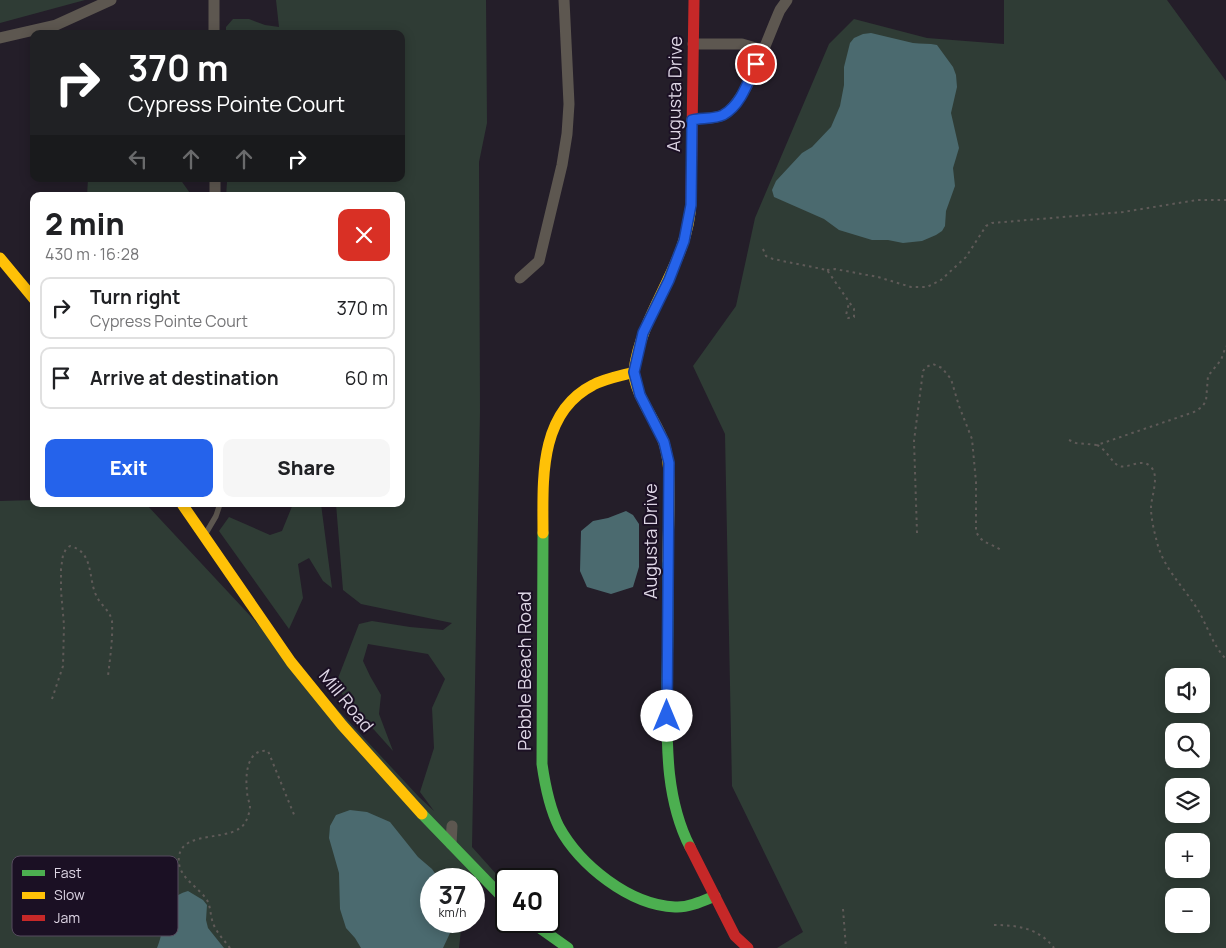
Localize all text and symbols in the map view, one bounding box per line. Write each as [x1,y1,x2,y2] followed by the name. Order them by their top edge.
[661,36,687,152] street label: Augusta Drive
[735,43,777,85] pin
[128,44,229,92] text: 370 m
[45,50,110,115] icon: right
[742,50,770,78] icon: arrive
[128,89,345,119] text: Cypress Pointe Court
[124,145,152,173] icon: left
[177,145,205,173] icon: ahead
[230,145,258,173] icon: ahead
[283,145,311,173] icon: right
[45,203,125,244] text: 2 min
[338,209,390,261] button: close
[45,243,139,265] text: 430 m · 16:28
[90,284,180,310] text: Turn right
[47,294,75,322] icon: right
[336,295,388,321] text: 370 m
[90,310,248,332] text: Cypress Pointe Court
[47,364,75,392] icon: arrive
[90,365,279,391] text: Arrive at destination
[345,365,388,391] text: 60 m
[45,439,213,497] button: Exit
[223,439,390,497] button: Share
[638,483,662,599] street label: Augusta Drive
[512,591,536,751] street label: Pebble Beach Road
[314,664,379,737] street label: Mill Road
[1165,668,1210,933] map controls
[1165,668,1210,713] button: sound
[640,689,692,741] position arrow
[1165,723,1210,768] button: search
[1165,778,1210,823] button: layers
[1165,833,1210,878] button: +
[12,856,178,936] legend
[54,863,82,882] text: Fast
[495,868,560,933] speed limit sign: 40
[439,877,466,912] text: 37
[54,885,85,904] text: Slow
[1165,888,1210,933] button: −
[439,904,466,921] text: km/h
[54,908,80,927] text: Jam

